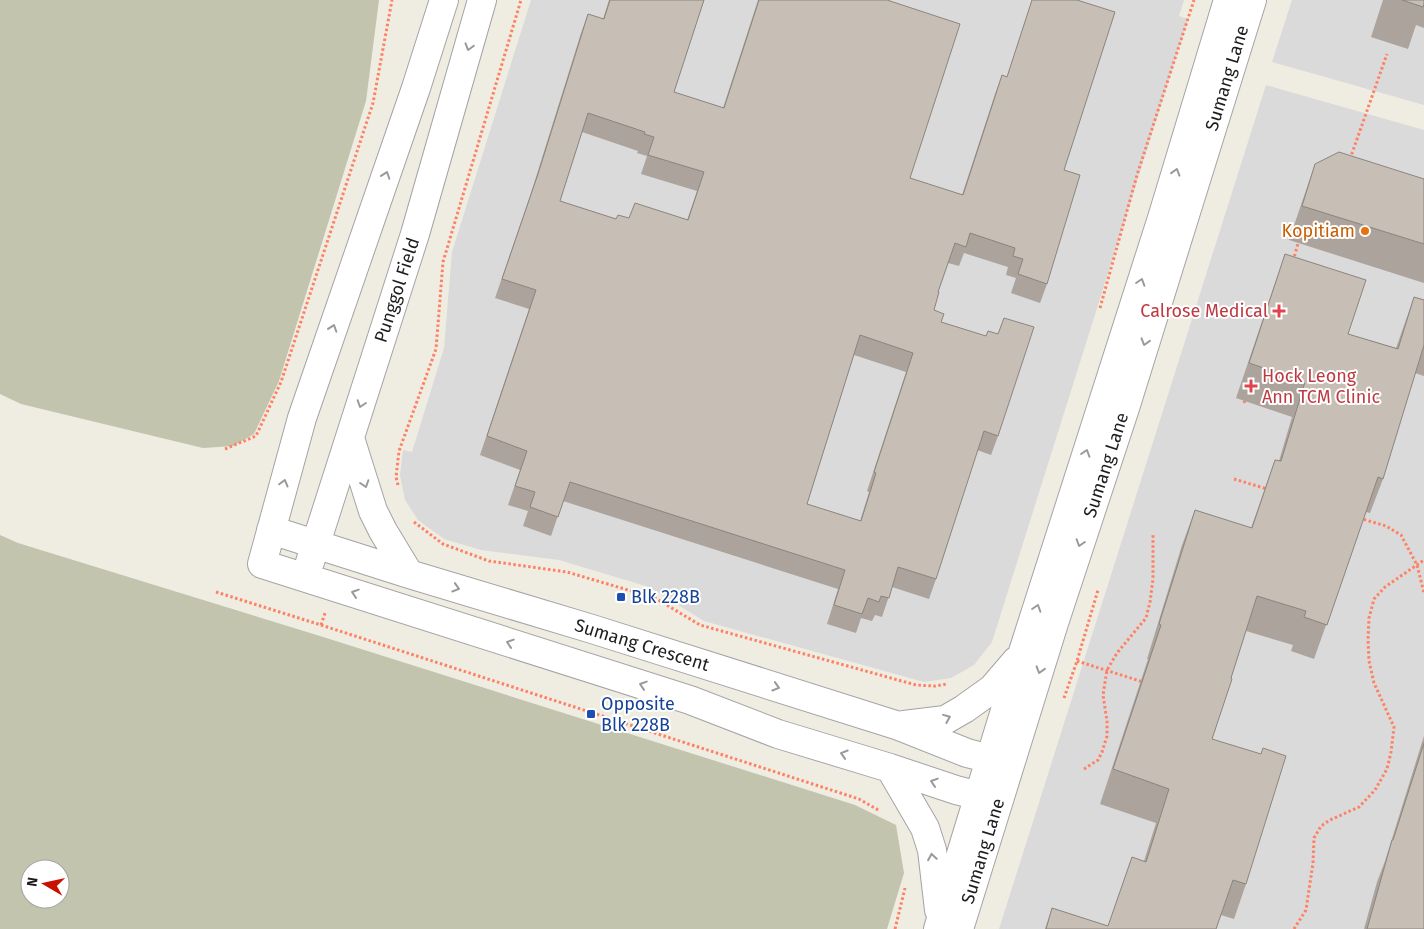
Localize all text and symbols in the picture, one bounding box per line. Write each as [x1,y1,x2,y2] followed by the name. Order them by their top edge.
[1201,23,1253,133] street label: Sumang Lane
[464,42,474,50] one-way arrow
[1170,168,1180,176] one-way arrow
[380,171,390,179] one-way arrow
[1282,220,1355,242] place label: Kopitiam
[1359,225,1371,237] marker: Kopitiam
[370,235,424,345] street label: Punggol Field
[1136,278,1146,287] one-way arrow
[1140,300,1268,322] place label: Calrose Medical
[1272,304,1286,318] marker: Calrose Medical
[327,324,337,333] one-way arrow
[1141,337,1151,345] one-way arrow
[1262,365,1380,408] place label: Hock Leong Ann TCM Clinic
[1244,379,1258,393] marker: Hock Leong Ann TCM Clinic
[357,399,367,407] one-way arrow
[1079,410,1133,520] street label: Sumang Lane
[1081,450,1091,458] one-way arrow
[278,479,289,488] one-way arrow
[359,480,369,488] one-way arrow
[1076,539,1086,547] one-way arrow
[451,583,459,593] one-way arrow
[631,586,700,608] place label: Blk 228B
[351,589,360,599] one-way arrow
[615,591,627,603] marker: Blk 228B
[1031,604,1041,613] one-way arrow
[572,614,712,676] street label: Sumang Crescent
[506,638,514,648] one-way arrow
[1035,665,1045,673] one-way arrow
[639,681,648,691] one-way arrow
[771,681,780,691] one-way arrow
[601,693,675,736] place label: Opposite Blk 228B
[585,708,597,720] marker: Opposite Blk 228B
[942,714,951,724] one-way arrow
[840,749,848,759] one-way arrow
[930,778,939,788] one-way arrow
[957,796,1009,906] street label: Sumang Lane
[928,852,938,861] one-way arrow
[20,859,70,909] north arrow
[24,876,42,888] text: N

